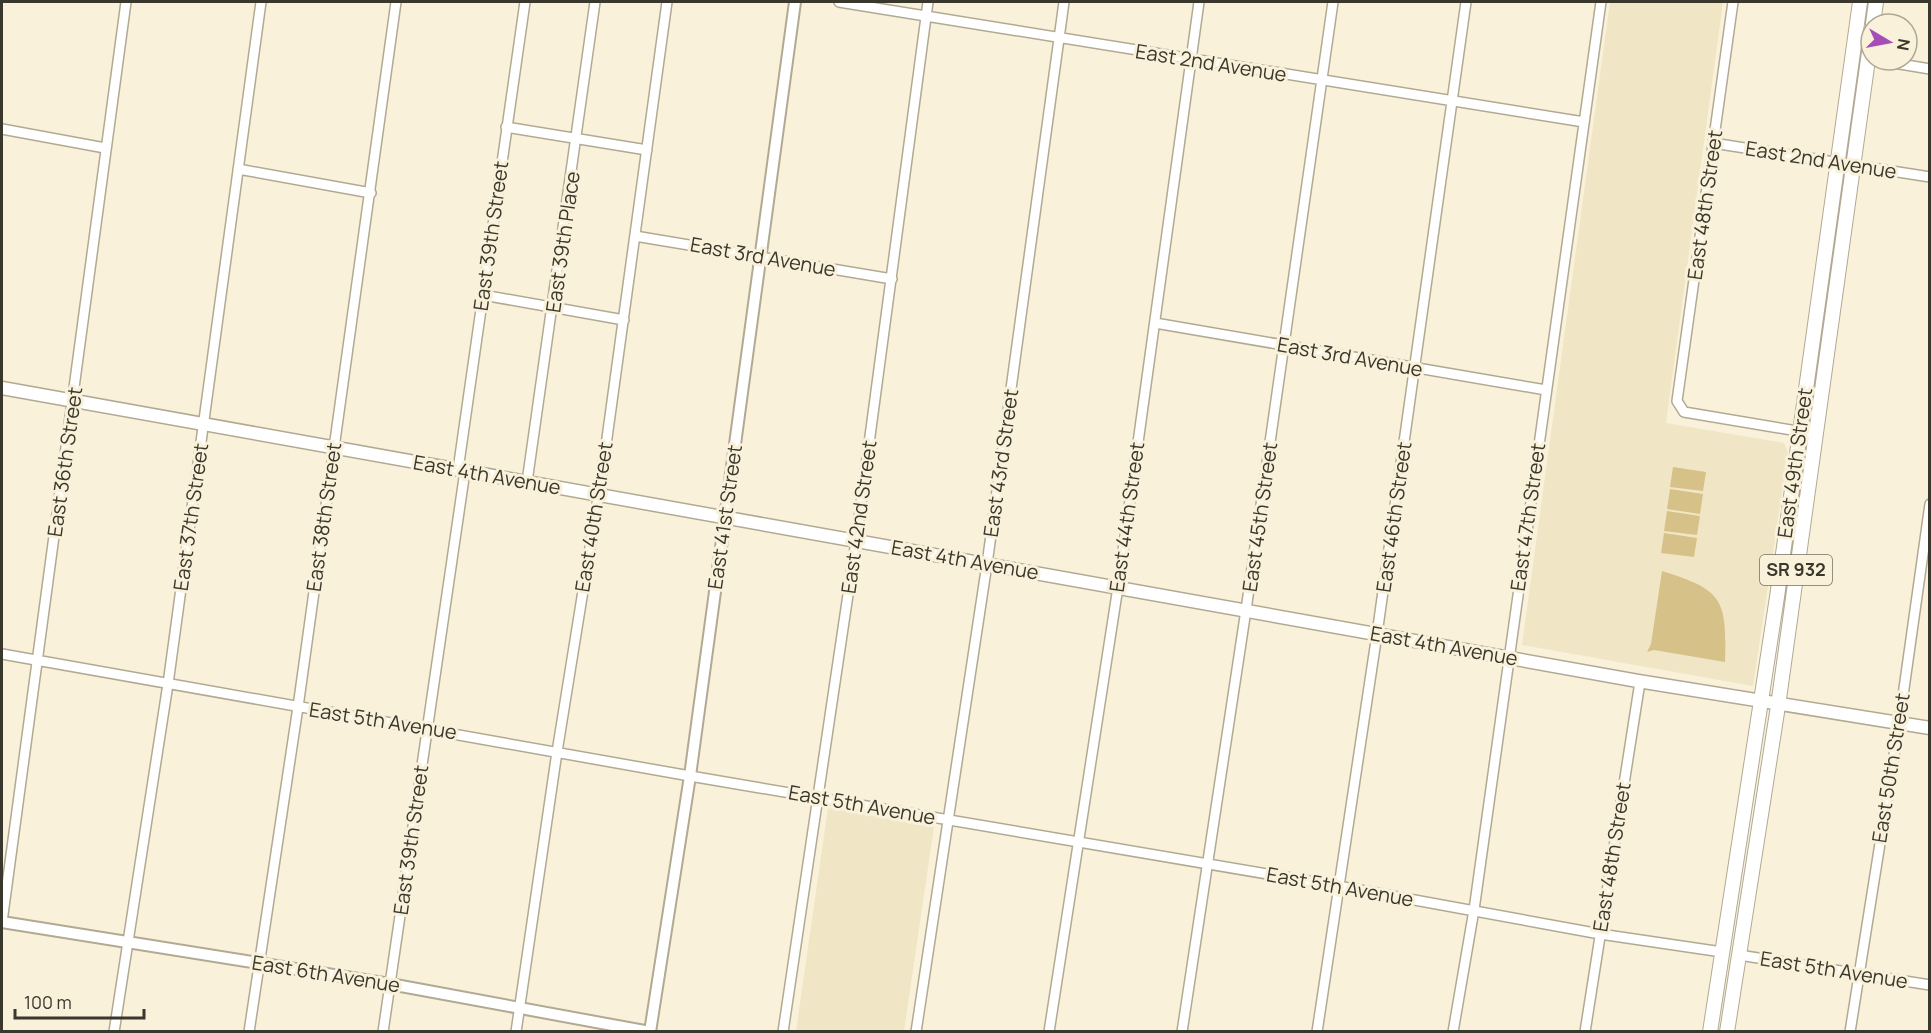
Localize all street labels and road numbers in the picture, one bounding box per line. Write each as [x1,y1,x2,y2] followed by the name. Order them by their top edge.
[1134,37,1289,88] street label: East 2nd Avenue
[1681,128,1728,282] street label: East 48th Street
[1744,134,1899,185] street label: East 2nd Avenue
[467,159,514,313] street label: East 39th Street
[539,169,586,314] street label: East 39th Place
[688,230,838,283] street label: East 3rd Avenue
[1275,330,1425,383] street label: East 3rd Avenue
[41,385,88,539] street label: East 36th Street
[1771,386,1818,540] street label: East 49th Street
[977,387,1024,539] street label: East 43rd Street
[834,438,883,595] street label: East 42nd Street
[568,440,619,594] street label: East 40th Street
[1103,440,1150,594] street label: East 44th Street
[1236,440,1283,594] street label: East 45th Street
[1370,440,1417,594] street label: East 46th Street
[167,441,214,592] street label: East 37th Street
[300,441,347,593] street label: East 38th Street
[1504,441,1551,593] street label: East 47th Street
[701,443,748,591] street label: East 41st Street
[411,448,563,501] street label: East 4th Avenue
[889,533,1041,586] street label: East 4th Avenue
[1760,555,1832,585] road number: SR 932
[1368,619,1520,672] street label: East 4th Avenue
[1865,691,1916,845] street label: East 50th Street
[307,696,459,745] street label: East 5th Avenue
[387,763,434,917] street label: East 39th Street
[786,778,938,831] street label: East 5th Avenue
[1586,780,1637,934] street label: East 48th Street
[1264,860,1416,913] street label: East 5th Avenue
[1758,945,1910,994] street label: East 5th Avenue
[250,948,402,999] street label: East 6th Avenue

